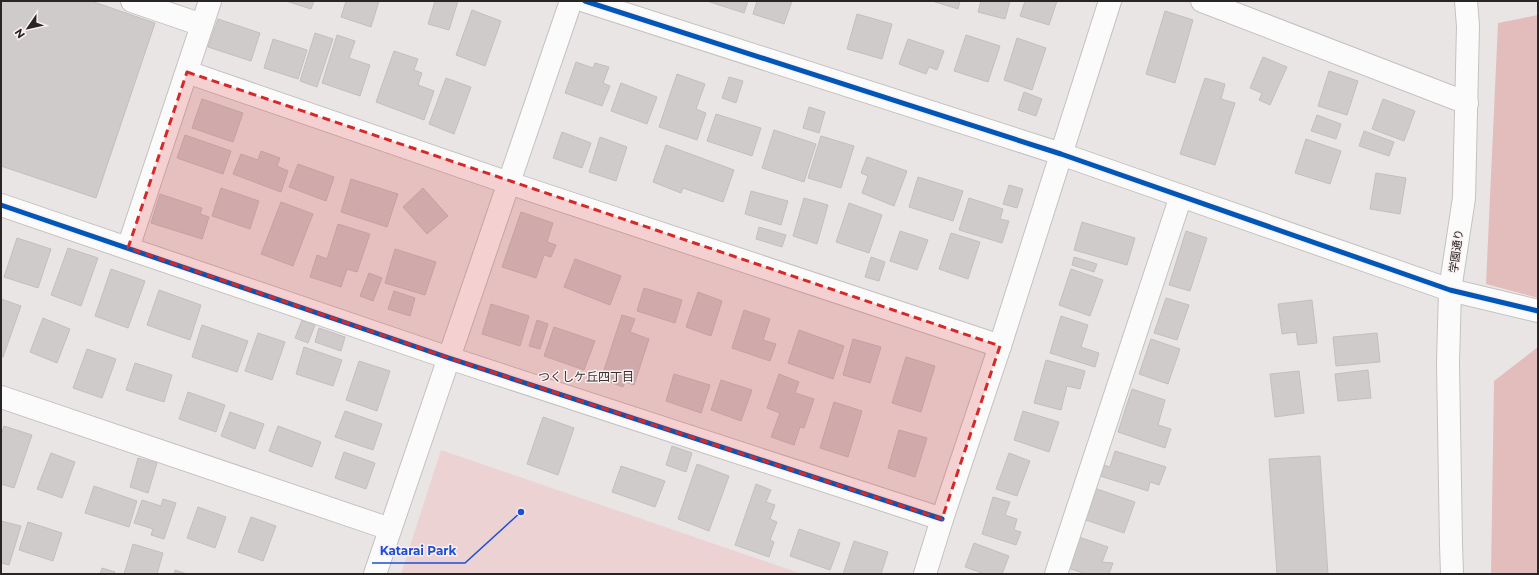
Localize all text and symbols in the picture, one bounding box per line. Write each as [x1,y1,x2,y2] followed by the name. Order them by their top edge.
[8,8,48,48] north arrow
[11,26,28,41] text: N
[1446,228,1466,274] street label: 学園通り
[538,369,634,384] district label: つくしケ丘四丁目
[372,539,465,563] callout: Katarai Park
[380,543,456,558] text: Katarai Park

